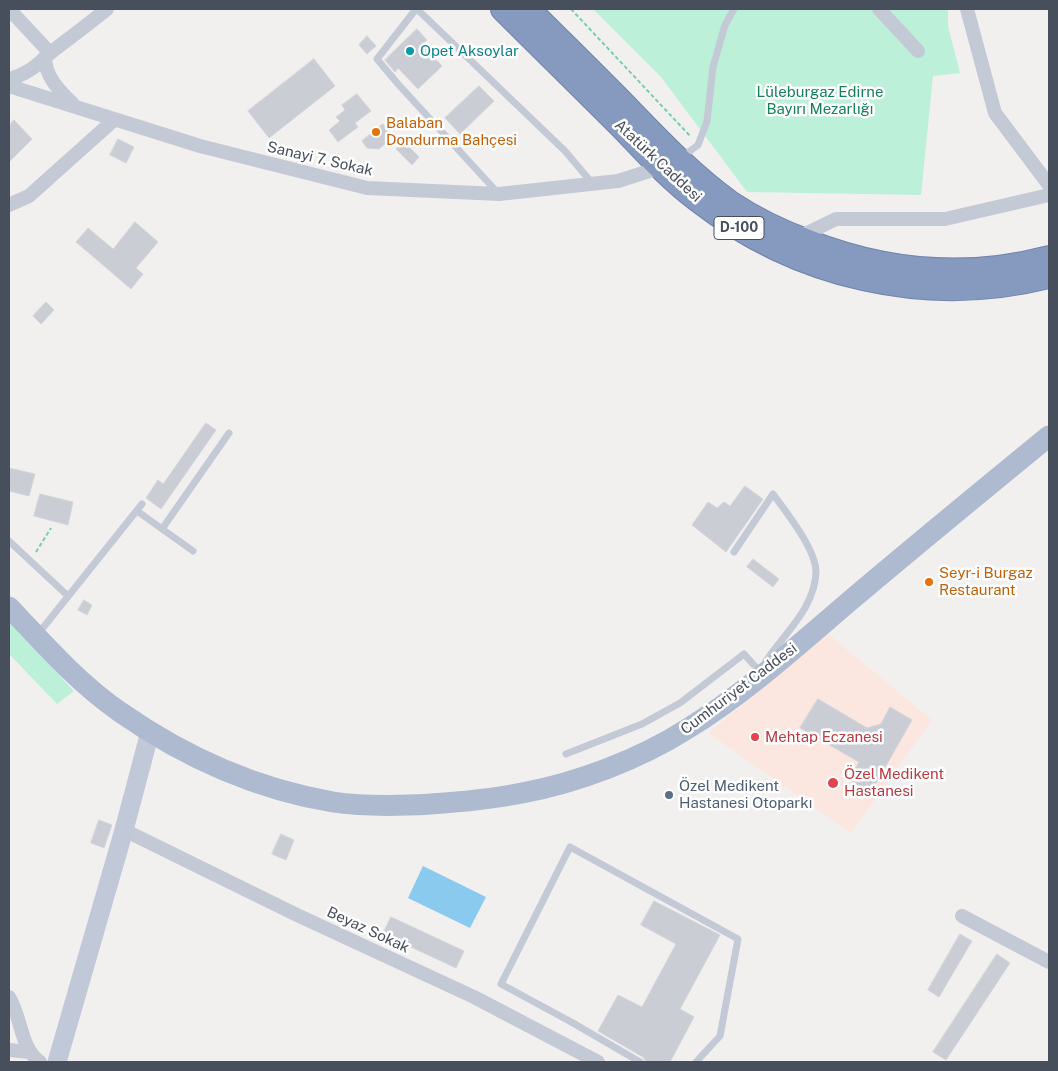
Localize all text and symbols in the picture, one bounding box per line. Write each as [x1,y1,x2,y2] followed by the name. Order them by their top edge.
[420,42,519,60] place label: Opet Aksoylar
[404,45,416,57] marker: Opet Aksoylar
[757,83,883,118] park label: Lüleburgaz Edirne Bayırı Mezarlığı
[386,114,517,149] place label: Balaban Dondurma Bahçesi
[611,116,705,206] street label: Atatürk Caddesi
[370,126,382,138] marker: Balaban Dondurma Bahçesi
[265,138,375,180] street label: Sanayi 7. Sokak
[714,217,764,240] road number: D-100
[939,564,1033,599] place label: Seyr-i Burgaz Restaurant
[923,576,935,588] marker: Seyr-i Burgaz Restaurant
[677,639,801,739] street label: Cumhuriyet Caddesi
[765,728,883,746] place label: Mehtap Eczanesi
[749,731,761,743] marker: Mehtap Eczanesi
[844,765,944,800] place label: Özel Medikent Hastanesi
[826,776,840,790] marker: Özel Medikent Hastanesi
[679,777,812,812] place label: Özel Medikent Hastanesi Otoparkı
[663,789,675,801] marker: Özel Medikent Hastanesi Otoparkı
[324,903,412,957] street label: Beyaz Sokak

